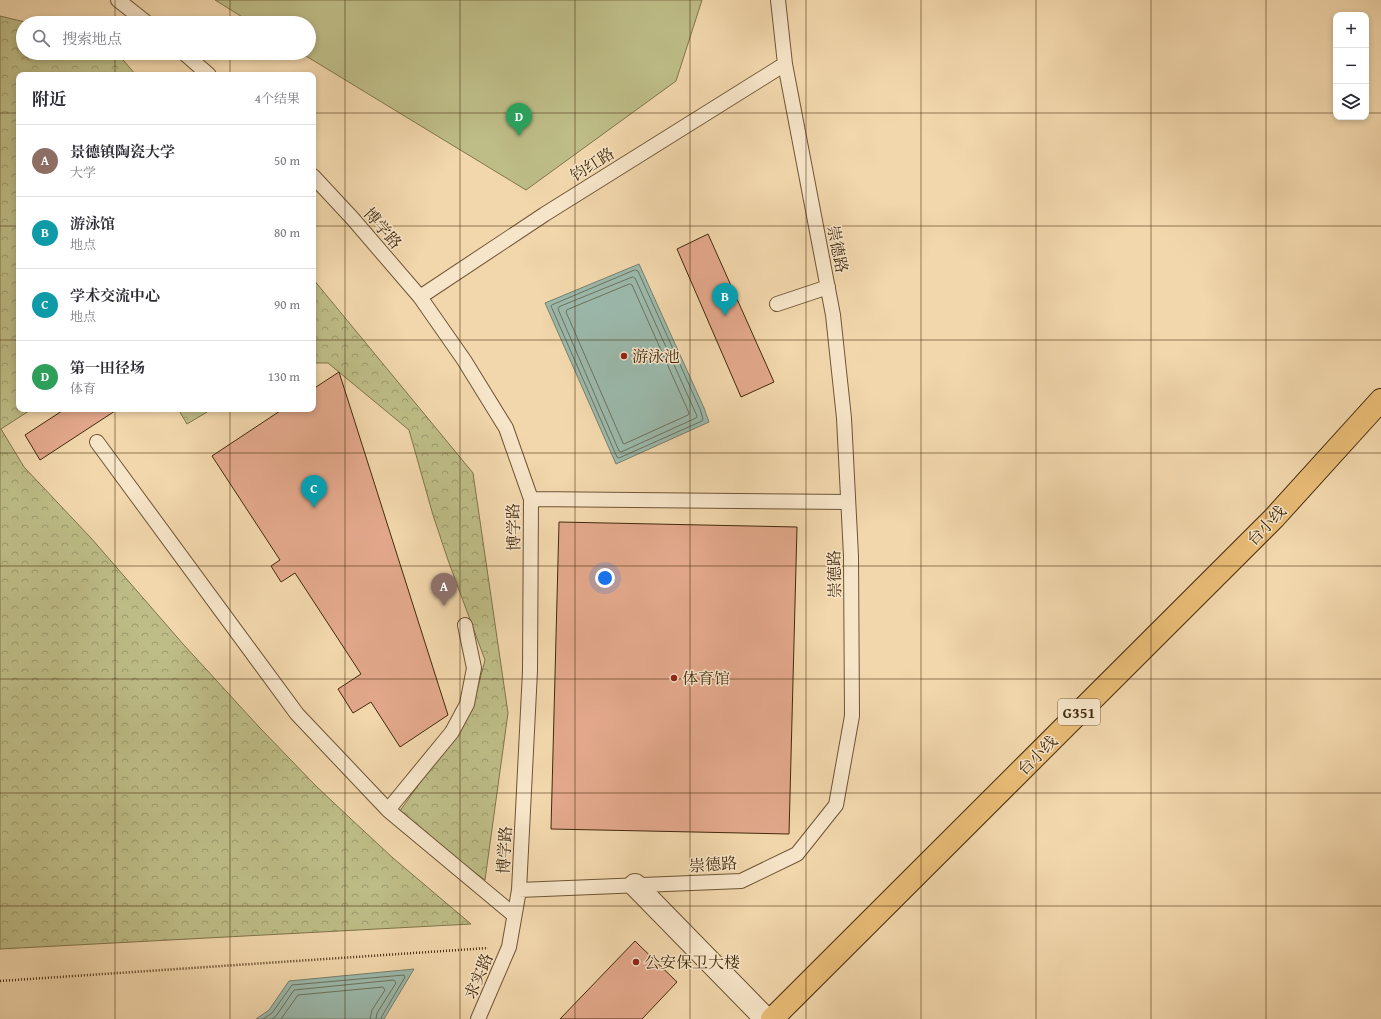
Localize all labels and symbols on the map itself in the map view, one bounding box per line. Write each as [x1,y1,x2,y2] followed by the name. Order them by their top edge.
[506,103,532,136] pin: D
[565,141,619,187] street label: 钧红路
[358,202,408,254] street label: 博学路
[822,223,854,275] street label: 崇德路
[712,283,738,316] pin: B
[632,344,680,368] place label: 游泳池
[619,351,629,361] marker: 游泳池
[301,475,327,508] pin: C
[1241,499,1291,551] street label: 台小线
[501,503,525,551] street label: 博学路
[822,550,846,598] street label: 崇德路
[595,568,615,588] your location
[431,573,457,606] pin: A
[682,666,730,690] place label: 体育馆
[669,673,679,683] marker: 体育馆
[1058,699,1100,725] road number: G351
[1012,730,1062,780] street label: 台小线
[491,825,517,875] street label: 博学路
[688,850,738,878] street label: 崇德路
[458,949,498,1003] street label: 求实路
[644,950,740,974] place label: 公安保卫大楼
[631,957,641,967] marker: 公安保卫大楼

